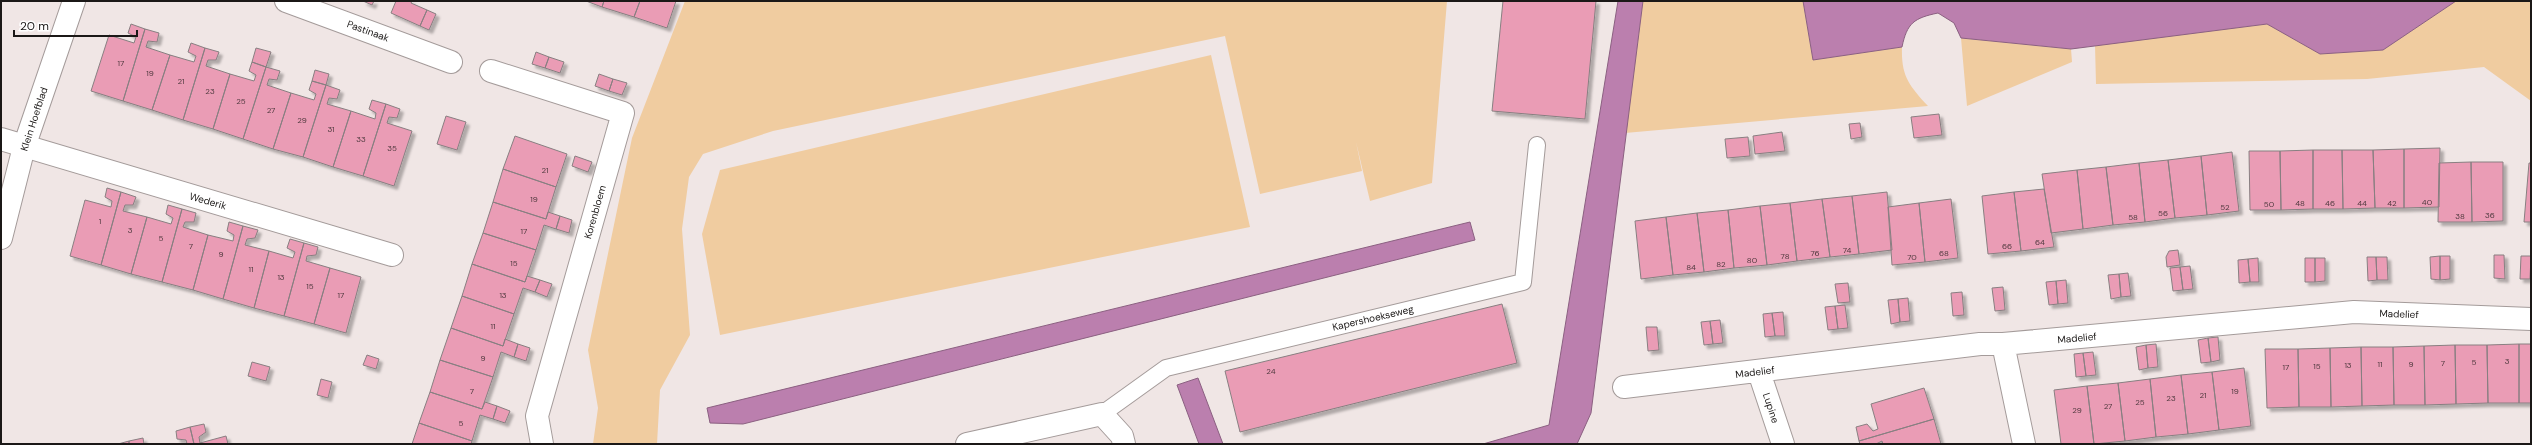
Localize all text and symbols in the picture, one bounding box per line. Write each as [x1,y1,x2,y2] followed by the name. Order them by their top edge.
[14,12,137,38] scale bar
[345,17,391,45] street label: Pastinaak
[20,18,49,34] text: 20 m
[118,58,124,68] house number: 17
[146,68,154,78] house number: 19
[177,76,185,86] house number: 21
[18,85,50,153] street label: Klein Hoefblad
[205,86,215,96] house number: 23
[236,96,246,106] house number: 25
[267,105,275,115] house number: 27
[297,115,307,125] house number: 29
[327,124,335,134] house number: 31
[356,134,366,144] house number: 33
[387,143,397,153] house number: 35
[541,165,549,175] house number: 21
[581,184,609,240] street label: Korenbloem
[188,190,228,212] street label: Wederik
[530,194,538,204] house number: 19
[2422,197,2433,207] house number: 40
[2295,198,2305,208] house number: 48
[2325,198,2335,208] house number: 46
[2357,198,2367,208] house number: 44
[2387,198,2397,208] house number: 42
[2264,199,2275,209] house number: 50
[2220,202,2230,212] house number: 52
[2158,208,2168,218] house number: 56
[2485,210,2495,220] house number: 36
[2455,211,2465,221] house number: 38
[2128,212,2138,222] house number: 58
[99,216,101,226] house number: 1
[128,225,133,235] house number: 3
[521,226,527,236] house number: 17
[159,233,164,243] house number: 5
[2035,237,2045,247] house number: 64
[189,241,193,251] house number: 7
[2002,241,2012,251] house number: 66
[1843,245,1851,255] house number: 74
[1810,248,1820,258] house number: 76
[1939,248,1949,258] house number: 68
[218,249,224,259] house number: 9
[1781,251,1790,261] house number: 78
[1907,252,1917,262] house number: 70
[1747,255,1758,265] house number: 80
[510,258,518,268] house number: 15
[1716,259,1726,269] house number: 82
[1686,262,1696,272] house number: 84
[249,264,254,274] house number: 11
[277,272,285,282] house number: 13
[306,281,314,291] house number: 15
[338,290,344,300] house number: 17
[499,290,507,300] house number: 13
[1331,302,1415,334] street label: Kapershoekseweg
[2379,307,2420,321] street label: Madelief
[491,321,496,331] house number: 11
[2057,330,2098,346] street label: Madelief
[480,353,486,363] house number: 9
[2505,356,2510,366] house number: 3
[2472,357,2477,367] house number: 5
[2441,358,2445,368] house number: 7
[2378,359,2383,369] house number: 11
[2408,359,2414,369] house number: 9
[2344,360,2352,370] house number: 13
[2313,361,2321,371] house number: 15
[2283,362,2289,372] house number: 17
[1735,363,1776,381] street label: Madelief
[1266,366,1276,376] house number: 24
[470,386,474,396] house number: 7
[2231,386,2239,396] house number: 19
[2199,390,2207,400] house number: 21
[1760,391,1782,425] street label: Lupine
[2166,393,2176,403] house number: 23
[2135,397,2145,407] house number: 25
[2104,401,2112,411] house number: 27
[2072,405,2082,415] house number: 29
[459,418,464,428] house number: 5

